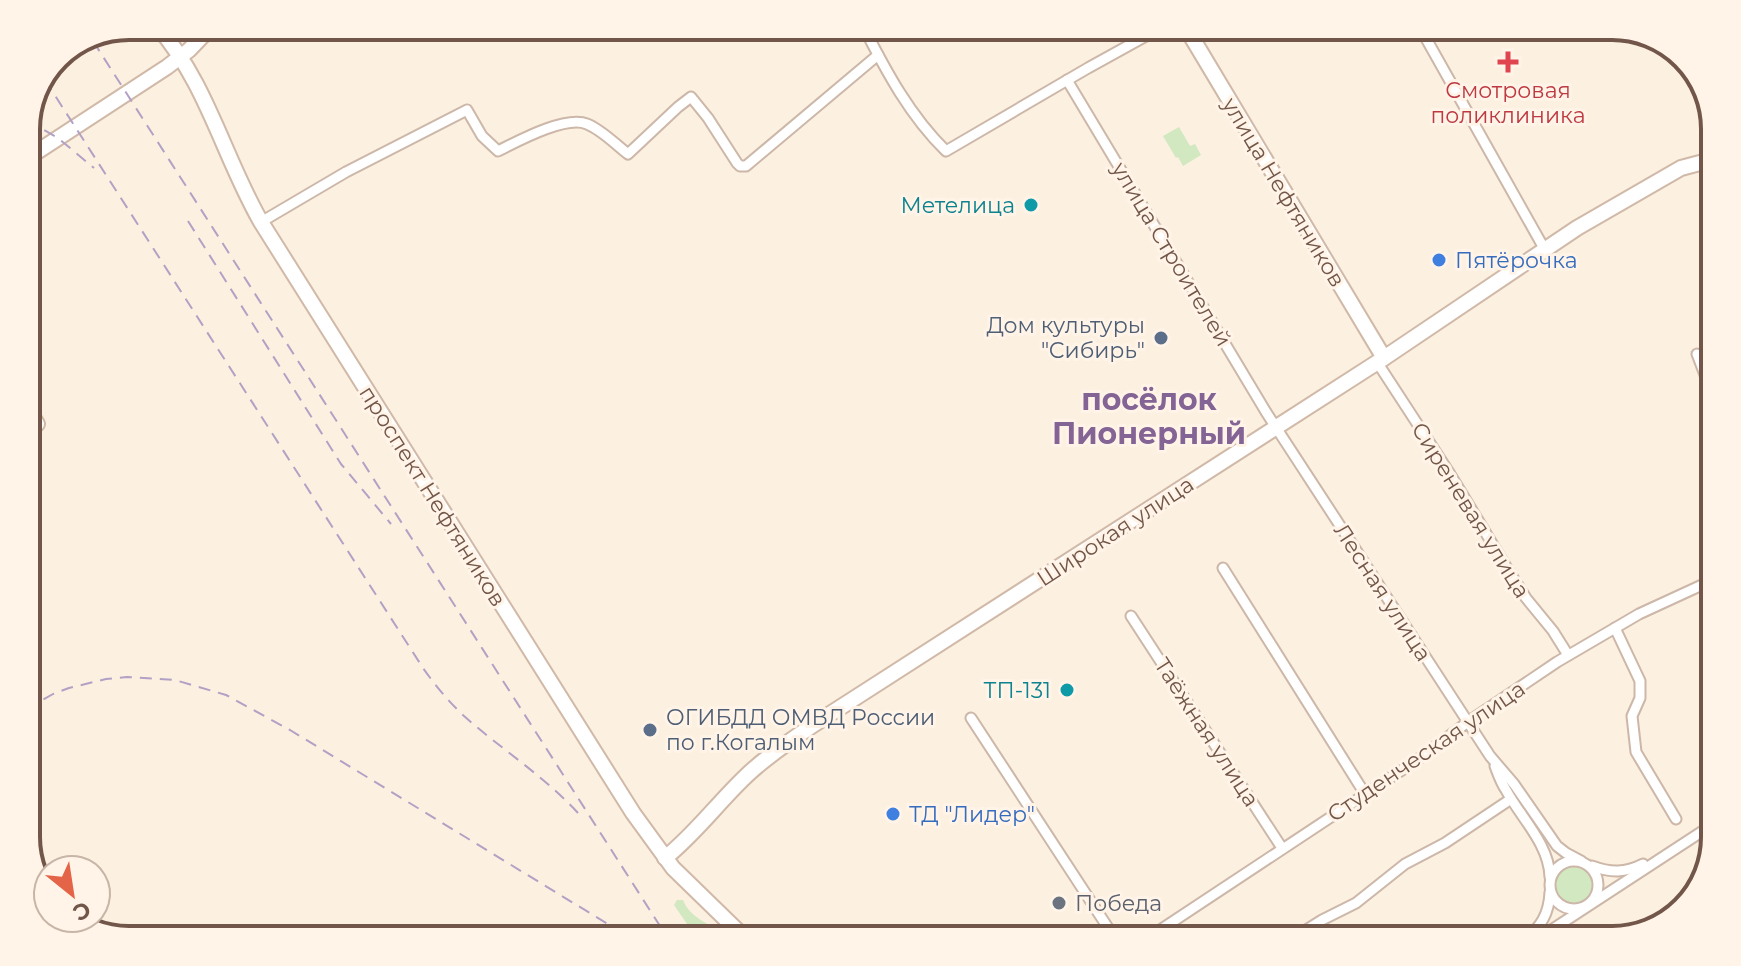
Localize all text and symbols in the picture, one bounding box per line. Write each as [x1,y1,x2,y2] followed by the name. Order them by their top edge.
[1497,51,1519,73] marker: Смотровая поликлиника
[1431,77,1586,129] place label: Смотровая поликлиника
[1216,92,1351,292] street label: улица Нефтяников
[1105,156,1237,351] street label: улица Строителей
[901,192,1015,219] place label: Метелица
[1022,196,1040,214] marker: Метелица
[1455,247,1578,274] place label: Пятёрочка
[1430,251,1448,269] marker: Пятёрочка
[986,312,1145,364] place label: Дом культуры "Сибирь"
[1152,329,1170,347] marker: Дом культуры "Сибирь"
[354,381,512,612] street label: проспект Нефтяников
[1052,381,1246,452] district label: посёлок Пионерный
[1406,417,1536,603] street label: Сиреневая улица
[1032,471,1199,592] street label: Широкая улица
[1328,518,1437,666] street label: Лесная улица
[1148,653,1265,812] street label: Таёжная улица
[1322,675,1530,828] street label: Студенческая улица
[984,677,1051,704] place label: ТП-131
[1058,681,1076,699] marker: ТП-131
[666,704,935,756] place label: ОГИБДД ОМВД России по г.Когалым
[641,721,659,739] marker: ОГИБДД ОМВД России по г.Когалым
[909,801,1035,828] place label: ТД "Лидер"
[884,805,902,823] marker: ТД "Лидер"
[32,854,112,934] north arrow
[1075,890,1162,917] place label: Победа
[1050,894,1068,912] marker: Победа
[68,895,95,927] text: С

